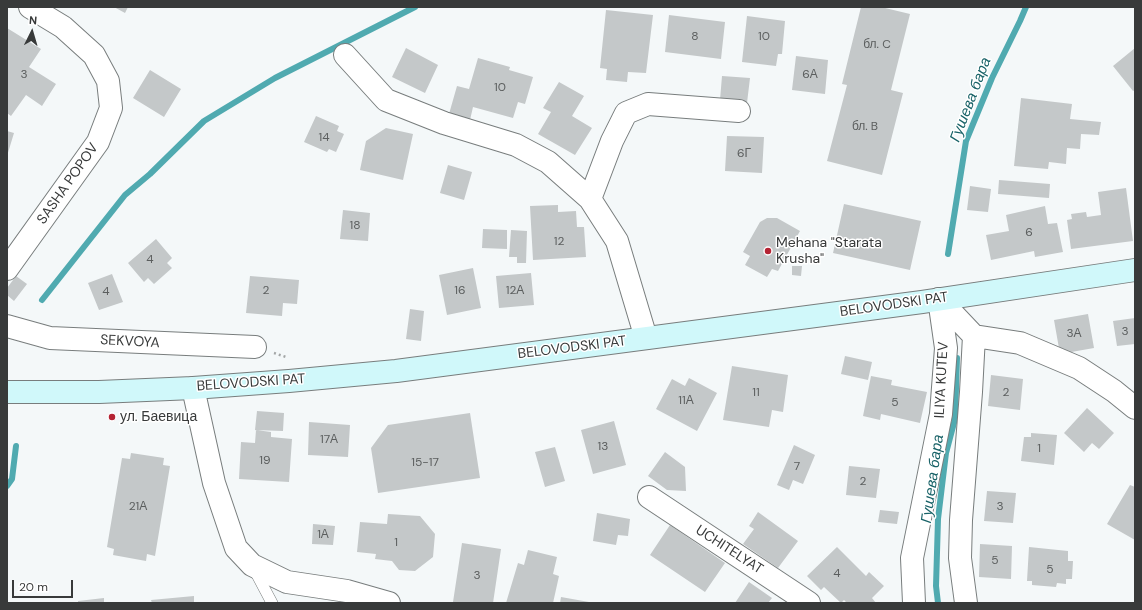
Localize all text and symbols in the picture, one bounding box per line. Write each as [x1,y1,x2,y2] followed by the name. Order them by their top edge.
[12,12,52,52] north arrow
[28,13,38,27] text: N
[691,30,699,44] house number: 8
[758,30,770,44] house number: 10
[863,38,891,52] house number: бл. C
[947,55,995,145] water label: Гушева бара
[20,68,28,82] house number: 3
[802,68,818,82] house number: 6А
[494,81,506,95] house number: 10
[852,120,878,134] house number: бл. B
[318,131,330,145] house number: 14
[34,140,102,228] street label: SASHA POPOV
[737,147,751,161] house number: 6Г
[349,219,361,233] house number: 18
[1025,226,1033,240] house number: 6
[554,235,564,249] house number: 12
[776,235,882,268] place label: Mehana "Starata Krusha"
[763,246,773,256] marker: Mehana "Starata Krusha"
[146,253,154,267] house number: 4
[263,284,269,298] house number: 2
[454,284,466,298] house number: 16
[506,284,524,298] house number: 12А
[102,285,110,299] house number: 4
[839,289,949,321] street label: BELOVODSKI PAT
[1121,325,1129,339] house number: 3
[1066,327,1082,341] house number: 3А
[100,332,160,352] street label: SEKVOYA
[517,333,627,363] street label: BELOVODSKI PAT
[932,341,952,419] street label: ILIYA KUTEV
[196,371,306,395] street label: BELOVODSKI PAT
[752,386,760,400] house number: 11
[1003,386,1009,400] house number: 2
[678,394,694,408] house number: 11А
[891,396,899,410] house number: 5
[120,409,197,425] place label: ул. Баевица
[107,412,117,422] marker: ул. Баевица
[320,433,338,447] house number: 17А
[918,434,948,524] water label: Гушева бара
[598,440,608,454] house number: 13
[1037,442,1041,456] house number: 1
[259,454,271,468] house number: 19
[411,456,439,470] house number: 15-17
[794,460,800,474] house number: 7
[860,475,866,489] house number: 2
[129,500,147,514] house number: 21А
[996,500,1004,514] house number: 3
[692,522,766,578] street label: UCHITELYAT
[317,528,329,542] house number: 1А
[394,536,398,550] house number: 1
[991,554,999,568] house number: 5
[1046,563,1054,577] house number: 5
[833,567,841,581] house number: 4
[473,569,481,583] house number: 3
[14,572,75,598] scale bar
[19,579,48,595] text: 20 m

